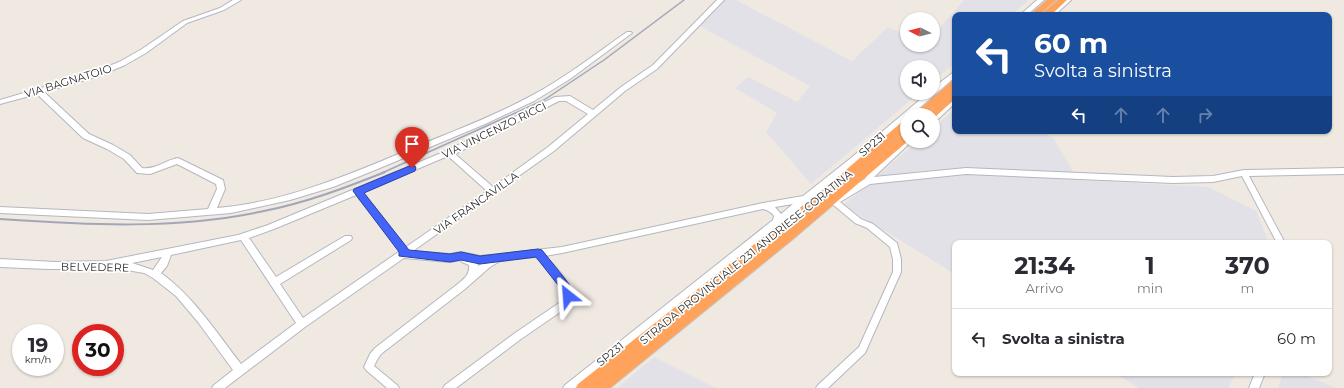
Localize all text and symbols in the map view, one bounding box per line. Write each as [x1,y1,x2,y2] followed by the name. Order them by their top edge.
[900,12,940,52] north arrow
[900,12,940,148] map controls
[1034,26,1108,60] text: 60 m
[968,28,1020,80] icon: left
[900,60,940,100] button: sound
[1034,60,1172,82] text: Svolta a sinistra
[23,61,113,101] street label: VIA BAGNATOIO
[439,99,549,161] street label: VIA VINCENZO RICCI
[1068,104,1090,126] icon: left
[1110,104,1132,126] icon: ahead
[1152,104,1174,126] icon: ahead
[1194,104,1216,126] icon: right
[900,108,940,148] button: search
[395,127,429,168] pin
[856,129,888,159] street label: SP231
[401,133,423,155] icon: arrive
[637,167,855,347] street label: STRADA PROVINCIALE 231 ANDRIESE-CORATINA
[431,168,521,237] street label: VIA FRANCAVILLA
[1014,251,1075,280] text: 21:34
[1145,251,1155,280] text: 1
[1225,251,1270,280] text: 370
[61,259,129,275] street label: BELVEDERE
[547,275,589,317] position arrow
[1025,280,1063,296] text: Arrivo
[1137,280,1163,296] text: min
[1241,280,1254,296] text: m
[72,324,124,376] speed limit sign: 30
[968,328,990,350] icon: left
[1002,329,1125,348] text: Svolta a sinistra
[1277,329,1316,348] text: 60 m
[28,333,48,357] text: 19
[594,339,626,369] street label: SP231
[25,353,51,366] text: km/h

